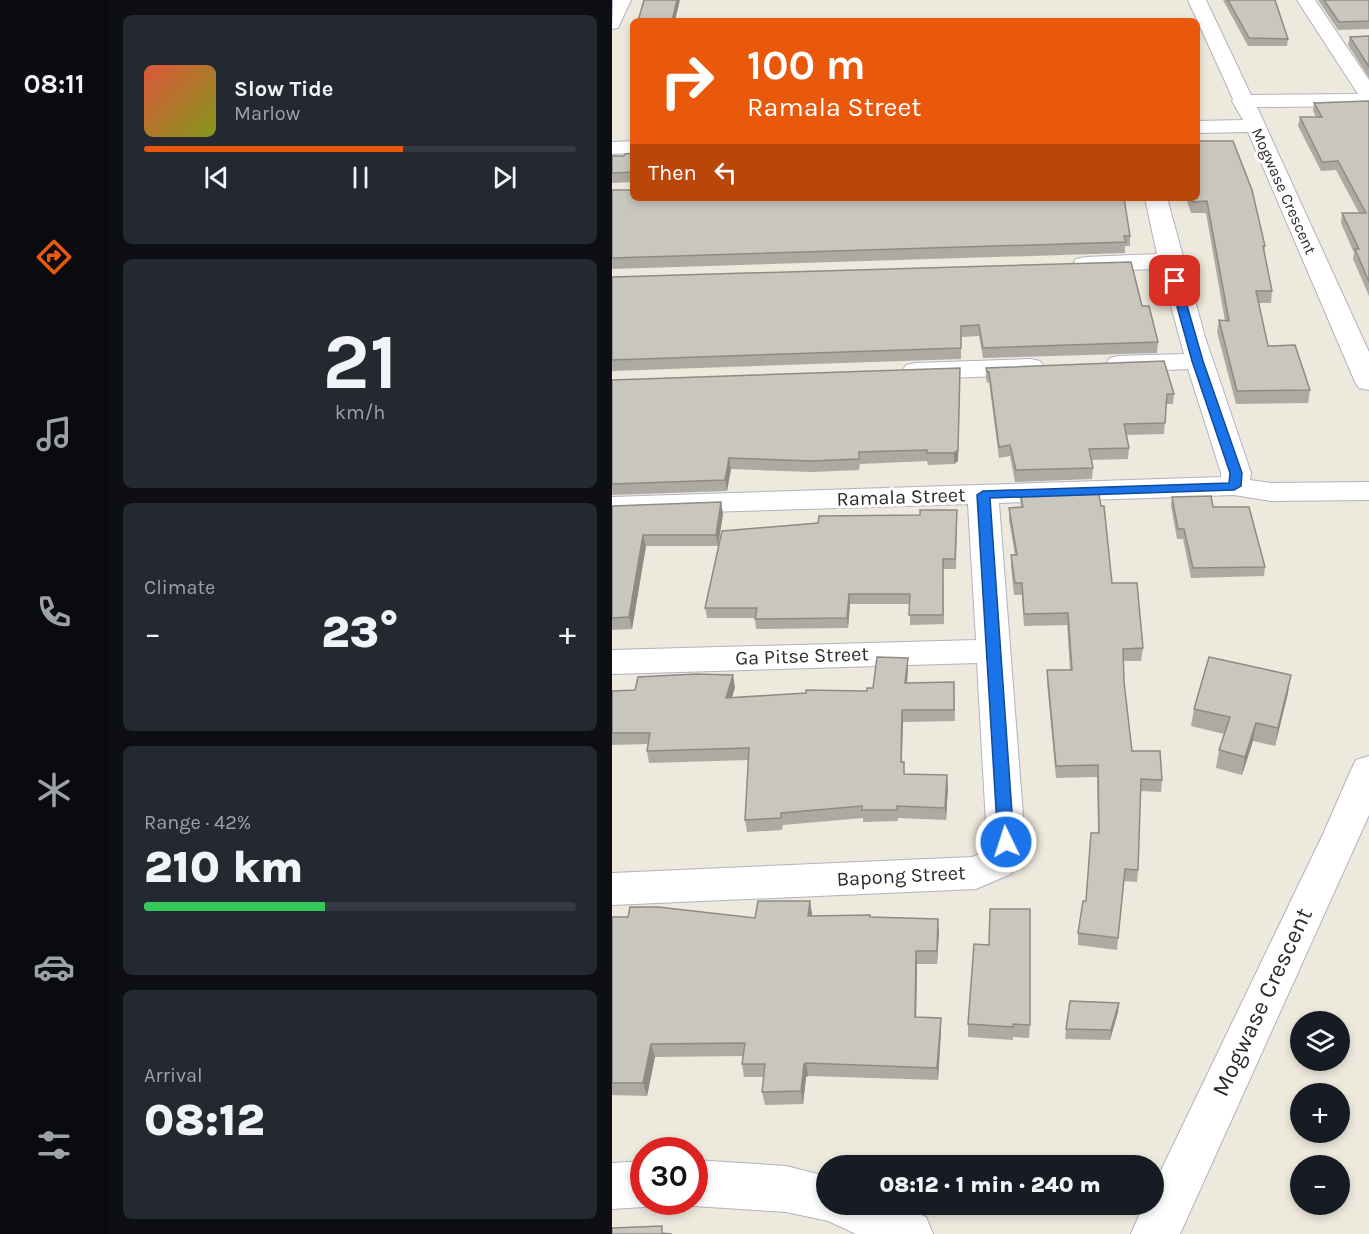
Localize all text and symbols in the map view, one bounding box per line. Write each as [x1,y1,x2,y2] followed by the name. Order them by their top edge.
[747,40,866,90] text: 100 m
[648,42,726,120] icon: right
[23,68,85,100] text: 08:11
[234,76,334,102] text: Slow Tide
[747,91,921,123] text: Ramala Street
[234,102,300,125] text: Marlow
[1248,125,1320,257] street label: Mogwase Crescent
[709,156,742,189] icon: left
[648,160,697,186] text: Then
[200,161,233,194] icon: previous
[344,161,377,194] icon: pause
[488,161,521,194] icon: next
[33,236,75,278] icon: directions
[1149,255,1200,306] pin
[1158,264,1191,297] icon: arrive
[323,316,398,408] text: 21
[335,401,385,424] text: km/h
[33,413,75,455] icon: music
[836,483,966,511] street label: Ramala Street
[144,576,215,599] text: Climate
[33,591,75,633] icon: phone
[321,606,399,658] text: 23°
[144,614,161,652] text: −
[559,614,576,652] text: +
[735,642,870,670] street label: Ga Pitse Street
[33,769,75,811] icon: climate
[974,810,1038,874] position arrow
[144,811,251,834] text: Range · 42%
[144,841,303,893] text: 210 km
[836,861,967,891] street label: Bapong Street
[1206,903,1318,1101] street label: Mogwase Crescent
[33,946,75,988] icon: car
[1290,1011,1350,1215] map controls
[1290,1011,1350,1071] button: layers
[144,1064,203,1087] text: Arrival
[1290,1083,1350,1143] button: +
[144,1094,265,1146] text: 08:12
[33,1124,75,1166] icon: filters
[630,1137,708,1215] speed limit sign: 30
[1290,1155,1350,1215] button: −
[879,1172,1101,1198] text: 08:12 · 1 min · 240 m

